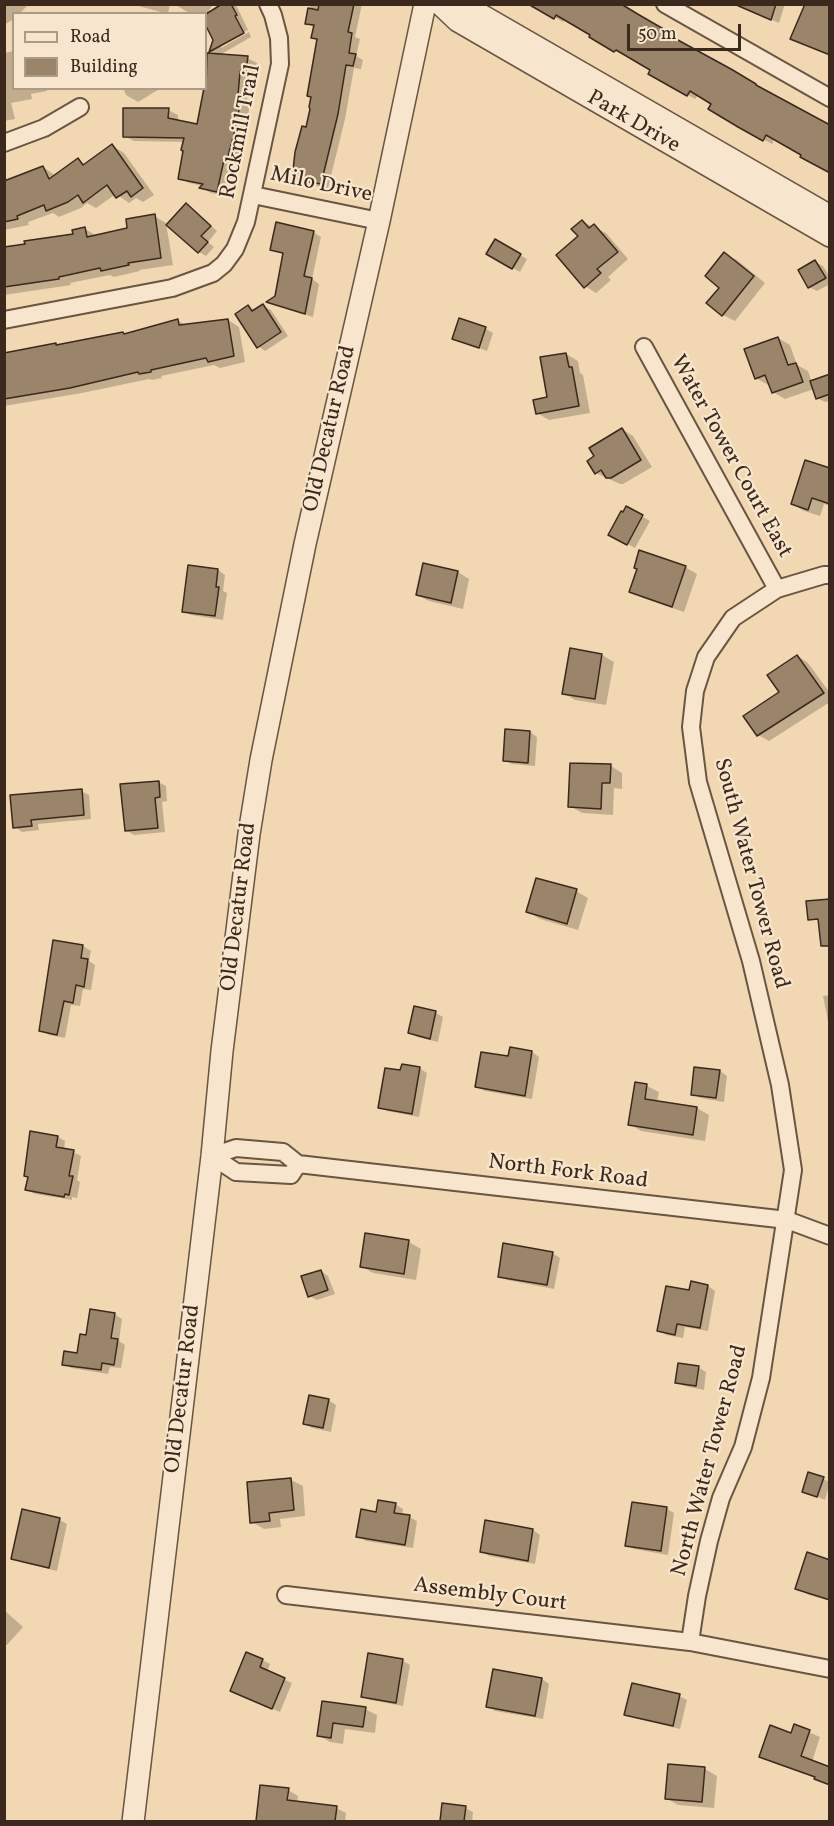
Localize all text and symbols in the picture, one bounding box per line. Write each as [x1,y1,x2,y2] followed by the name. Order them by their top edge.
[12,12,207,90] legend
[630,12,744,50] scale bar
[638,22,677,47] text: 50 m
[70,25,111,50] text: Road
[70,55,138,80] text: Building
[216,62,268,202] street label: Rockmill Trail
[582,86,684,160] street label: Park Drive
[268,162,374,210] street label: Milo Drive
[299,343,363,515] street label: Old Decatur Road
[663,351,797,563] street label: Water Tower Court East
[707,756,793,992] street label: South Water Tower Road
[217,821,263,993] street label: Old Decatur Road
[487,1150,649,1196] street label: North Fork Road
[161,1303,207,1475] street label: Old Decatur Road
[667,1342,755,1580] street label: North Water Tower Road
[412,1573,568,1619] street label: Assembly Court

